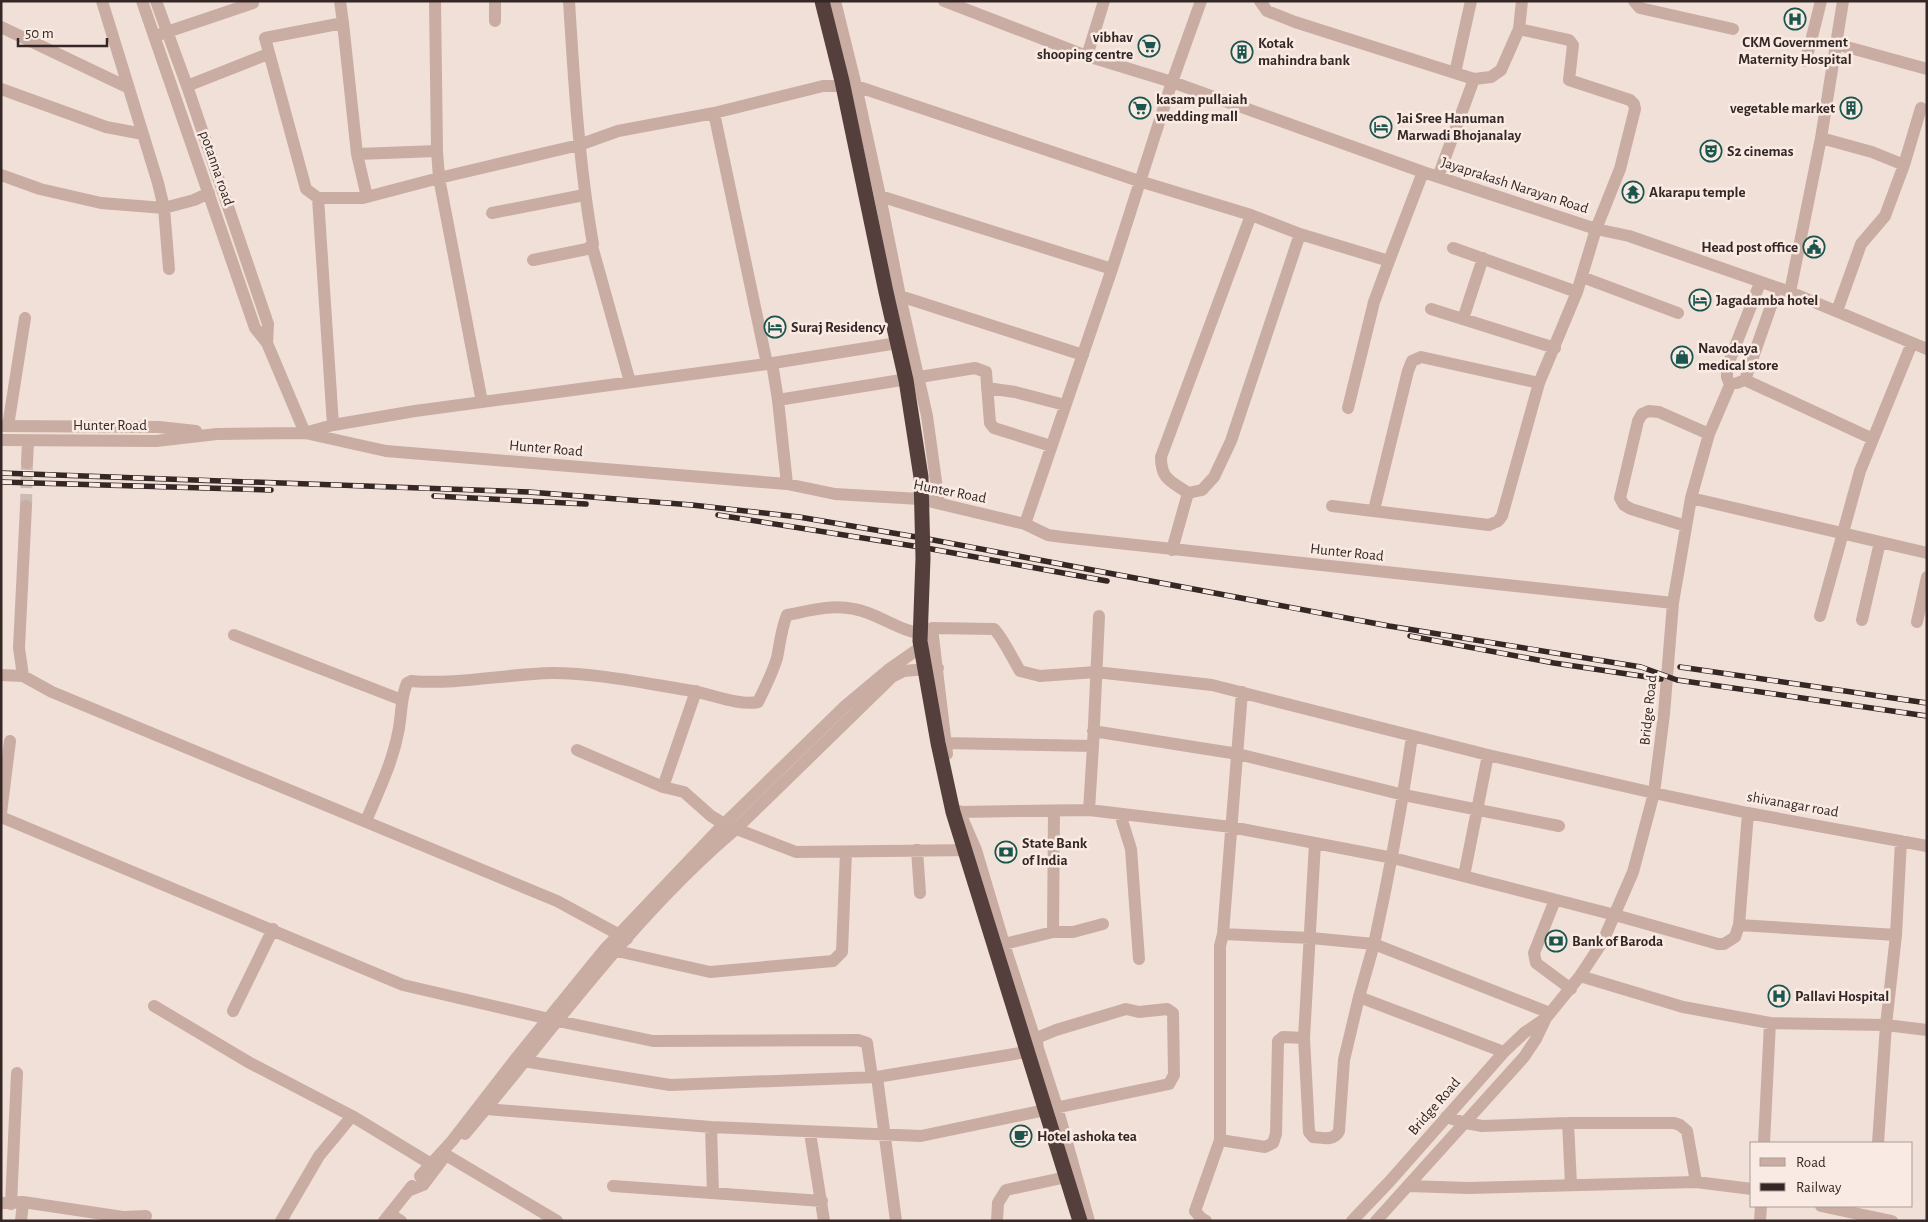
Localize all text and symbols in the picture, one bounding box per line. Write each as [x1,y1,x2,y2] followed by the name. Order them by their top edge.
[1783,7,1807,31] hospital icon: CKM Government Maternity Hospital
[18,15,106,47] scale bar
[25,26,54,41] text: 50 m
[1037,30,1133,62] place label: vibhav shooping centre
[1137,34,1161,58] supermarket icon: vibhav shooping centre
[1738,35,1852,67] place label: CKM Government Maternity Hospital
[1258,36,1351,68] place label: Kotak mahindra bank
[1230,40,1254,64] building icon: Kotak mahindra bank
[1156,92,1248,124] place label: kasam pullaiah wedding mall
[1128,96,1152,120] supermarket icon: kasam pullaiah wedding mall
[1839,96,1863,120] building icon: vegetable market
[1730,101,1835,116] place label: vegetable market
[1397,111,1521,143] place label: Jai Sree Hanuman Marwadi Bhojanalay
[1369,115,1393,139] hotel icon: Jai Sree Hanuman Marwadi Bhojanalay
[197,129,236,208] street label: potanna road
[1699,139,1723,163] theatre icon: S2 cinemas
[1727,144,1794,159] place label: S2 cinemas
[1439,155,1590,216] street label: Jayaprakash Narayan Road
[1621,180,1645,204] temple icon: Akarapu temple
[1649,185,1746,200] place label: Akarapu temple
[1802,235,1826,259] public building icon: Head post office
[1701,240,1798,255] place label: Head post office
[1688,288,1712,312] hotel icon: Jagadamba hotel
[1716,293,1818,308] place label: Jagadamba hotel
[763,315,787,339] hotel icon: Suraj Residency
[791,320,886,335] place label: Suraj Residency
[1698,341,1778,373] place label: Navodaya medical store
[1670,345,1694,369] shop icon: Navodaya medical store
[73,418,147,433] street label: Hunter Road
[508,438,584,459] street label: Hunter Road
[912,477,988,506] street label: Hunter Road
[1309,541,1385,564] street label: Hunter Road
[1637,674,1660,746] street label: Bridge Road
[1746,789,1840,820] street label: shivanagar road
[1022,836,1088,868] place label: State Bank of India
[994,840,1018,864] bank icon: State Bank of India
[1544,929,1568,953] bank icon: Bank of Baroda
[1572,934,1663,949] place label: Bank of Baroda
[1767,984,1791,1008] hospital icon: Pallavi Hospital
[1795,989,1889,1004] place label: Pallavi Hospital
[1406,1075,1463,1138] street label: Bridge Road
[1009,1124,1033,1148] cafe icon: Hotel ashoka tea
[1037,1129,1137,1144] place label: Hotel ashoka tea
[1750,1142,1913,1207] legend
[1796,1155,1826,1170] text: Road
[1796,1180,1842,1195] text: Railway

